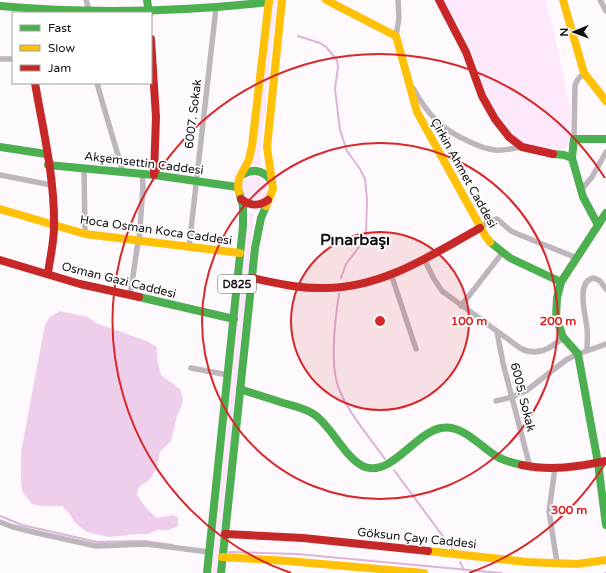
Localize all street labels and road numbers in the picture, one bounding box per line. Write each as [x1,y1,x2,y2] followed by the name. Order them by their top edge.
[182,78,204,150] street label: 6007. Sokak
[428,116,500,230] street label: Çirkin Ahmet Caddesi
[84,149,204,177] street label: Akşemsettin Caddesi
[79,212,233,248] street label: Hoca Osman Koca Caddesi
[60,259,178,301] street label: Osman Gazi Caddesi
[218,275,256,293] road number: D825
[508,361,538,433] street label: 6005. Sokak
[357,525,477,551] street label: Göksun Çayı Caddesi

